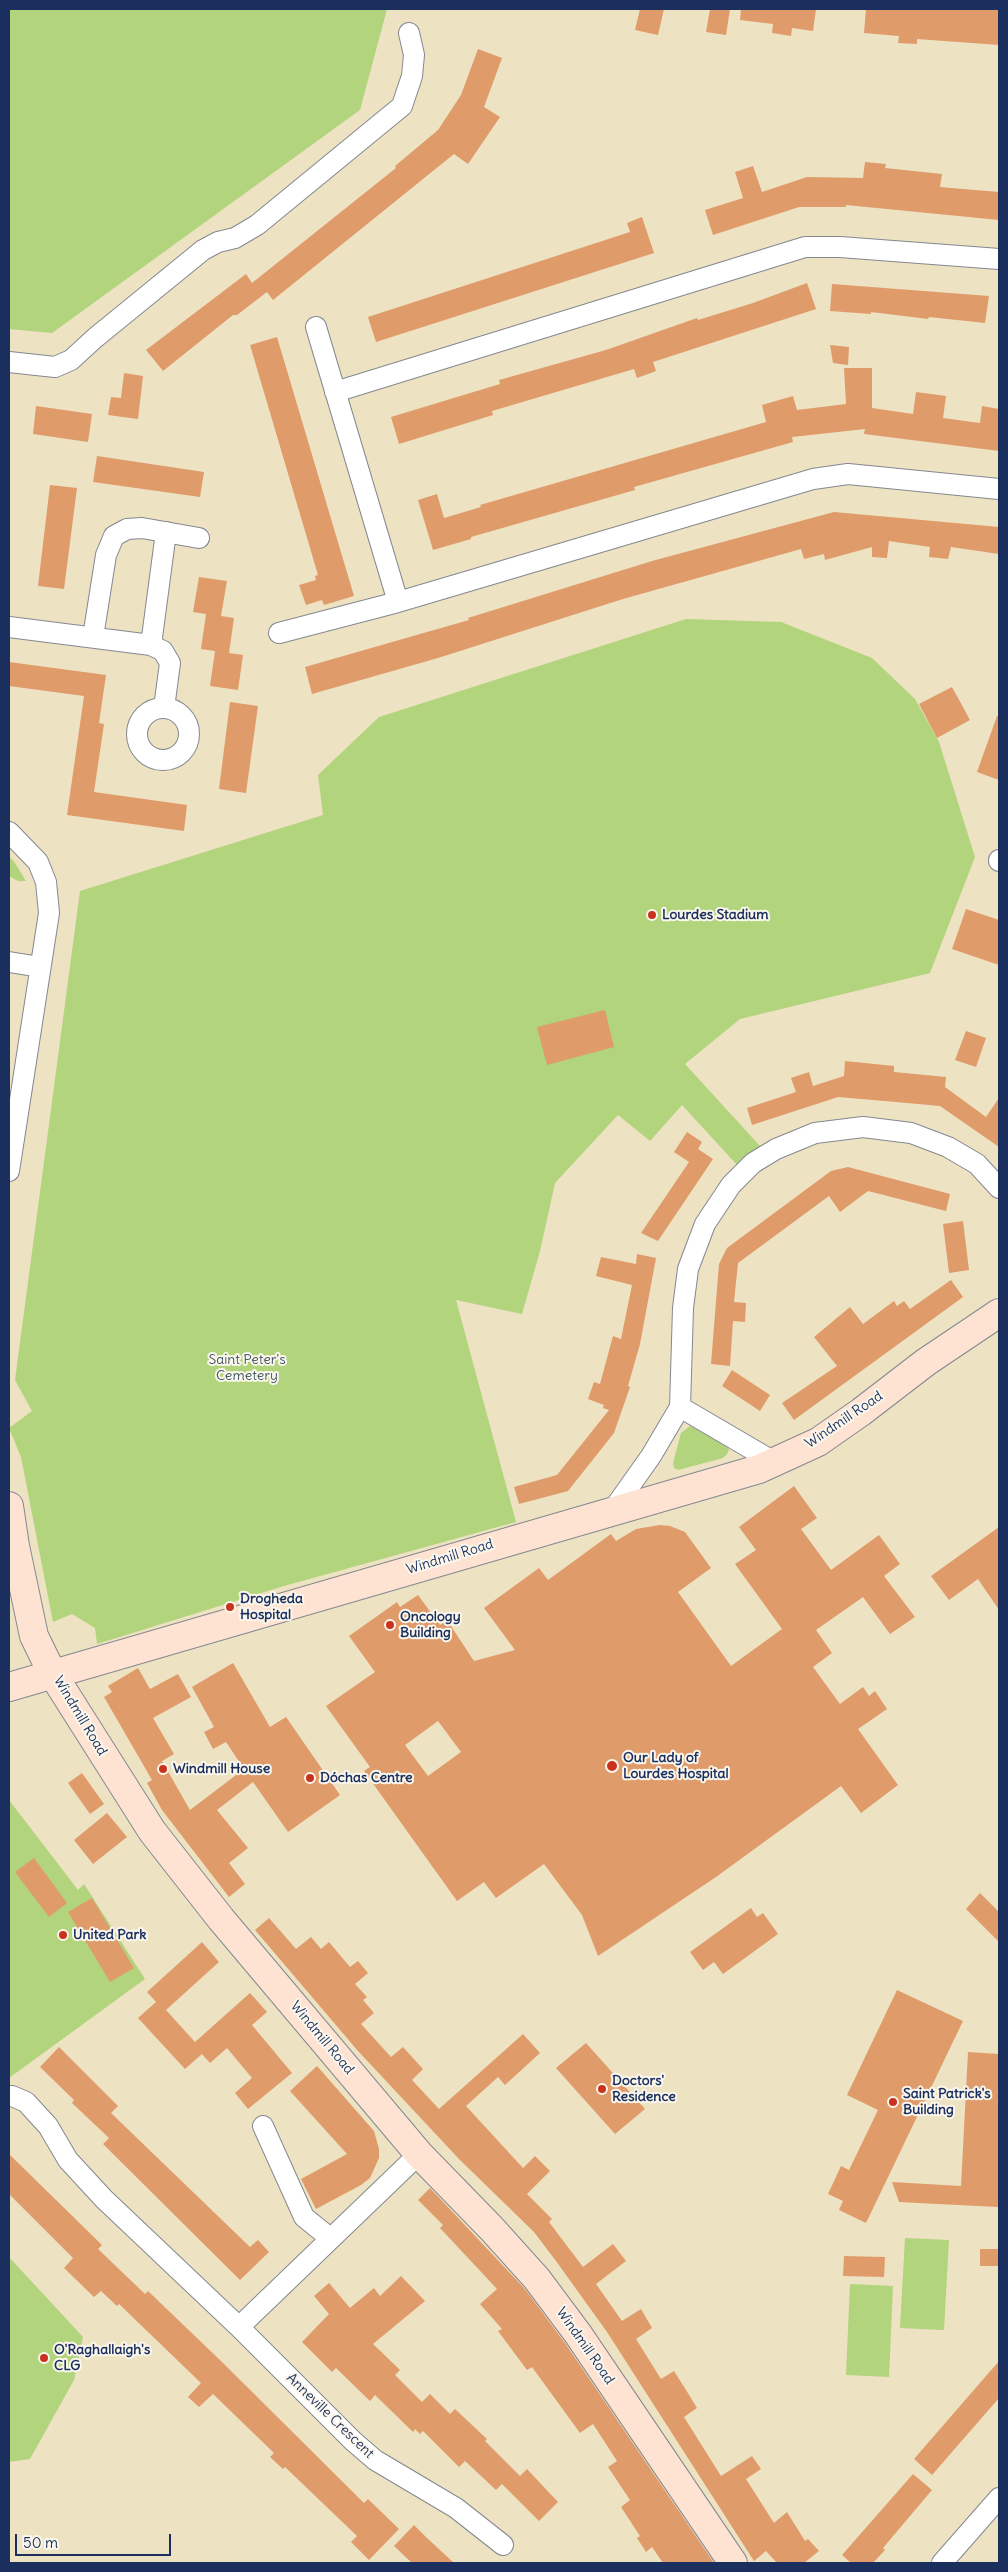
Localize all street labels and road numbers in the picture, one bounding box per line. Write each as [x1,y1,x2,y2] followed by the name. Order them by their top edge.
[802,1388,886,1452] street label: Windmill Road
[404,1536,496,1578] street label: Windmill Road
[50,1673,110,1759] street label: Windmill Road
[287,1998,357,2078] street label: Windmill Road
[552,2304,618,2388] street label: Windmill Road
[283,2370,377,2462] street label: Anneville Crescent

